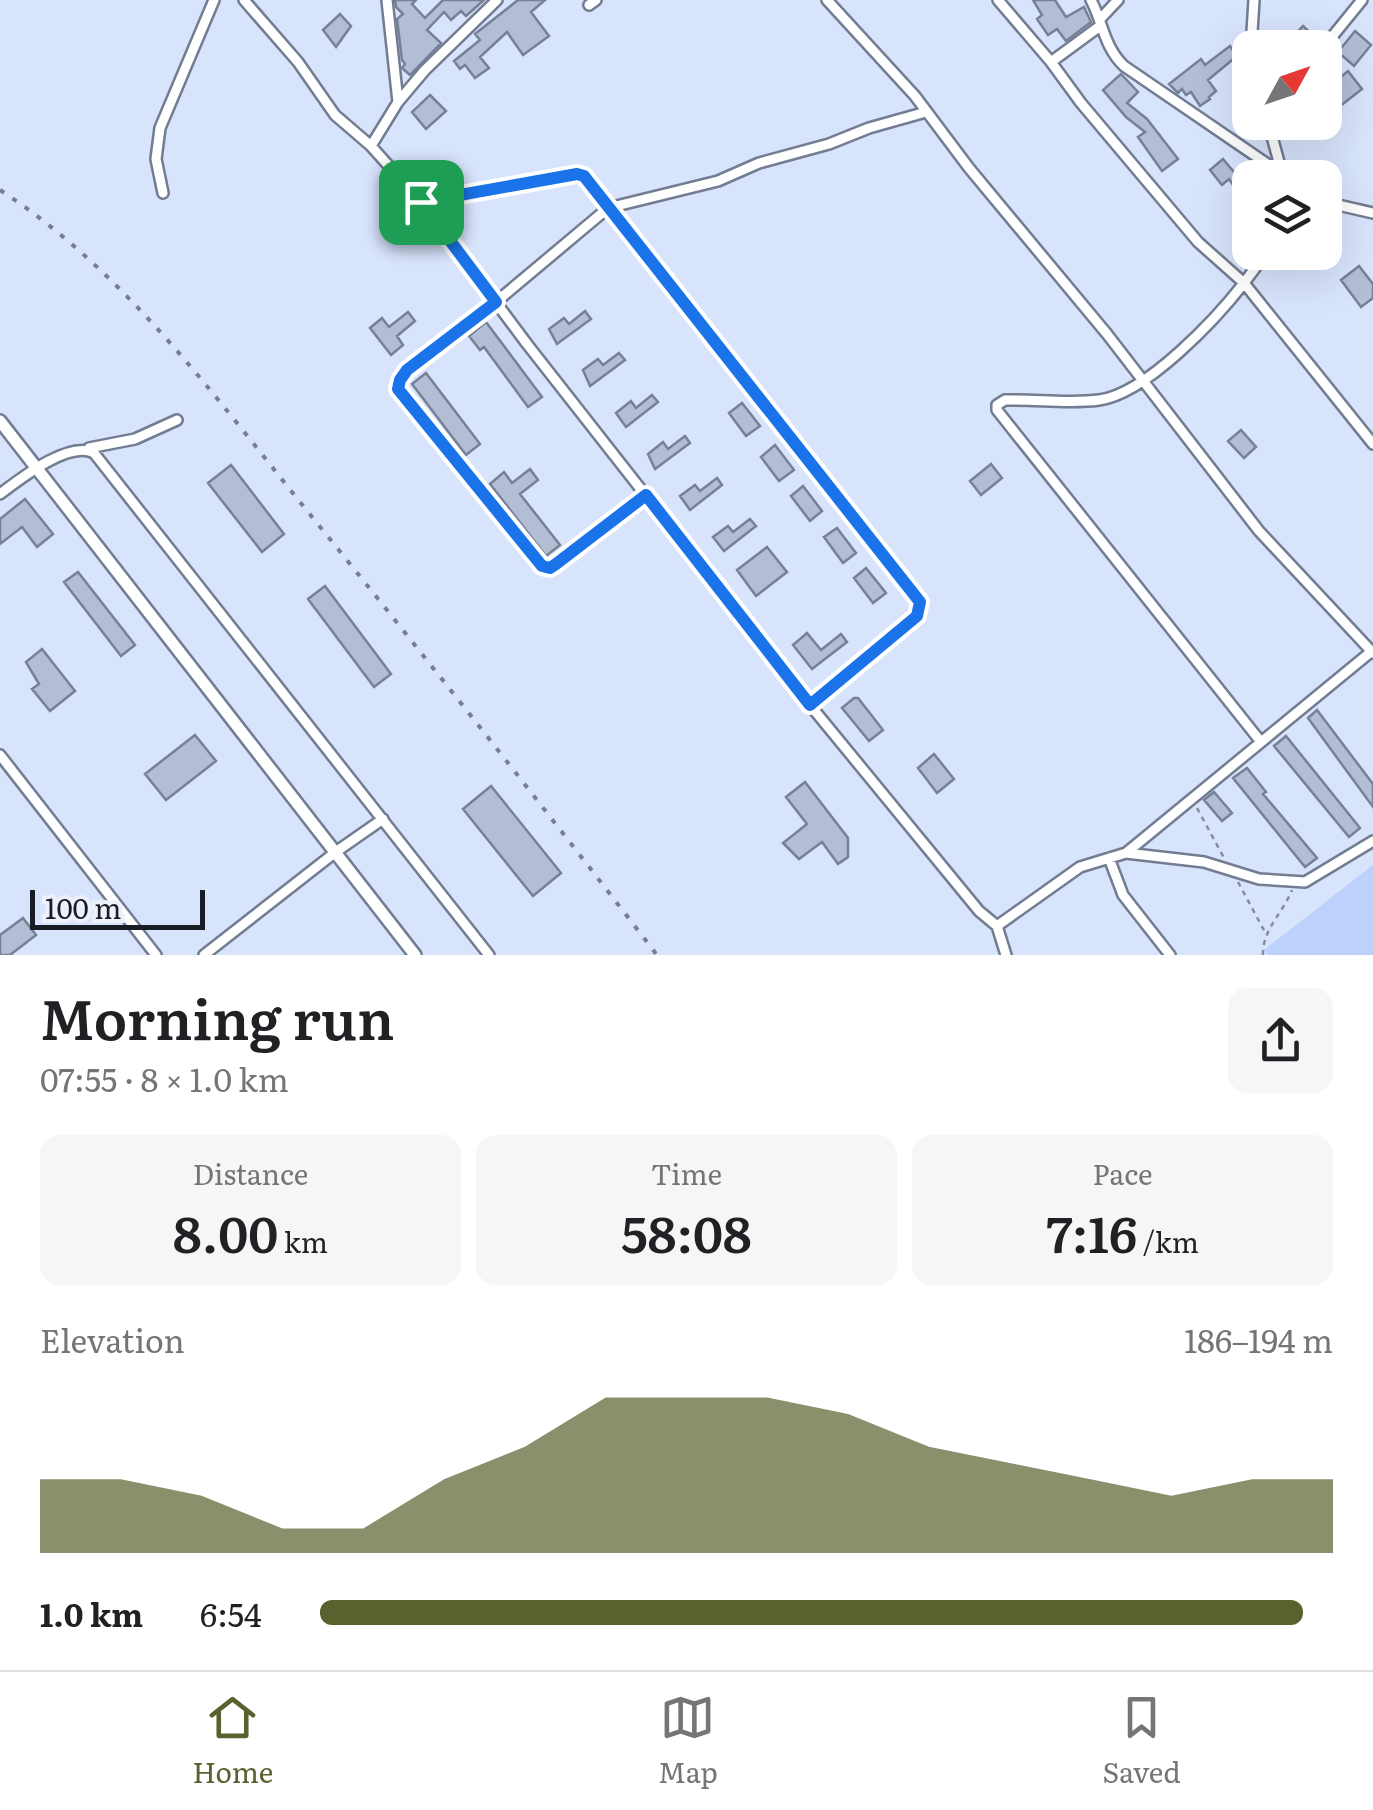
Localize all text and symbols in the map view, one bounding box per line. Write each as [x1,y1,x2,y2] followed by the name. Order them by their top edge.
[1232,30,1342,140] north arrow
[1232,30,1342,270] map controls
[379,160,464,245] pin
[1232,160,1342,270] button: layers
[394,175,449,230] icon: arrive
[30,885,205,930] scale bar
[45,886,122,928] text: 100 m
[40,975,395,1057] text: Morning run
[1228,988,1333,1093] button: share
[40,1054,289,1102] text: 07:55 · 8 × 1.0 km
[193,1152,308,1194] text: Distance
[651,1152,722,1194] text: Time
[1092,1152,1153,1194] text: Pace
[173,1194,278,1268] text: 8.00
[621,1194,752,1268] text: 58:08
[1046,1194,1137,1268] text: 7:16
[278,1220,328,1262] text: km
[1137,1220,1199,1262] text: /km
[40,1315,185,1363] text: Elevation
[1184,1315,1333,1363] text: 186–194 m
[40,1589,143,1637] text: 1.0 km
[200,1589,262,1637] text: 6:54
[192,1690,273,1792] tab: Home
[658,1690,718,1792] tab: Map
[1103,1690,1181,1792] tab: Saved

